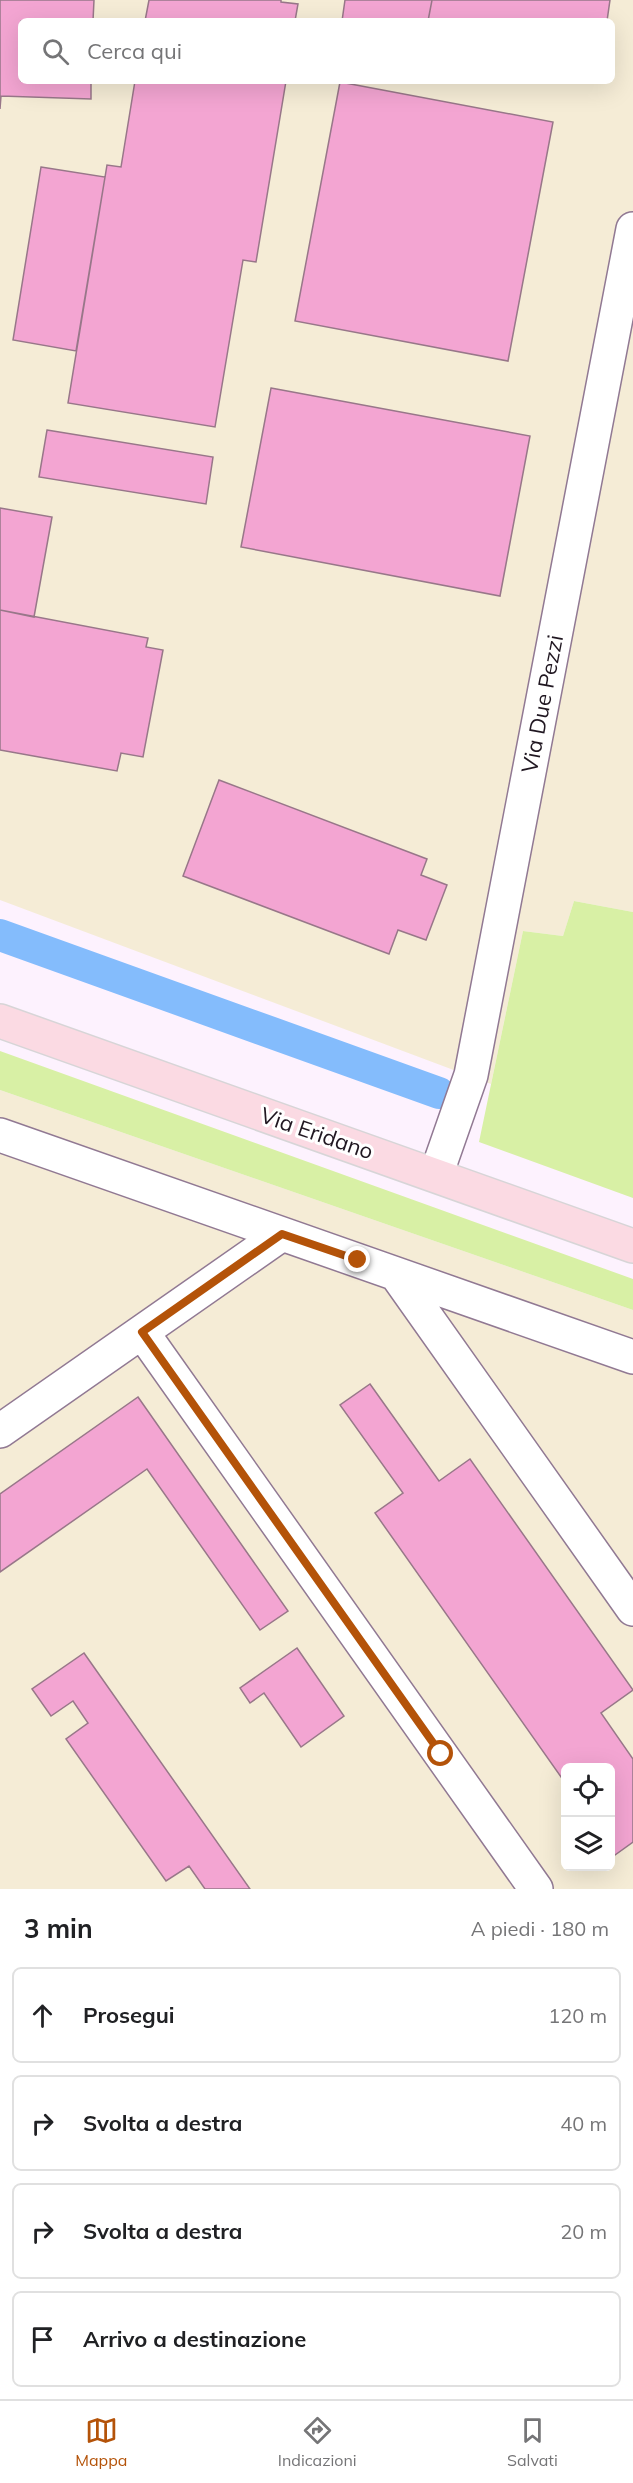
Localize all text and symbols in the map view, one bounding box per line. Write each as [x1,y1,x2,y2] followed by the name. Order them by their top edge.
[18,18,615,84] search box
[39,35,72,68] icon: search
[87,37,182,65] text: Cerca qui
[515,633,569,775] street label: Via Due Pezzi
[257,1101,377,1165] street label: Via Eridano
[344,1246,370,1272] route end
[427,1740,453,1766] route start
[561,1763,615,1871] map controls
[561,1763,615,1817] button: locate
[561,1817,615,1871] button: layers
[24,1912,93,1945] text: 3 min
[471,1916,609,1941] text: A piedi · 180 m
[26,1999,59,2032] icon: ahead
[83,2001,175,2029] text: Prosegui
[548,2003,607,2028] text: 120 m
[26,2107,59,2140] icon: right
[83,2109,242,2137] text: Svolta a destra
[560,2111,607,2136] text: 40 m
[26,2215,59,2248] icon: right
[83,2217,242,2245] text: Svolta a destra
[560,2219,607,2244] text: 20 m
[26,2323,59,2356] icon: arrive
[83,2325,306,2353] text: Arrivo a destinazione
[75,2414,127,2470] tab: Mappa
[278,2414,357,2470] tab: Indicazioni
[507,2414,558,2470] tab: Salvati

